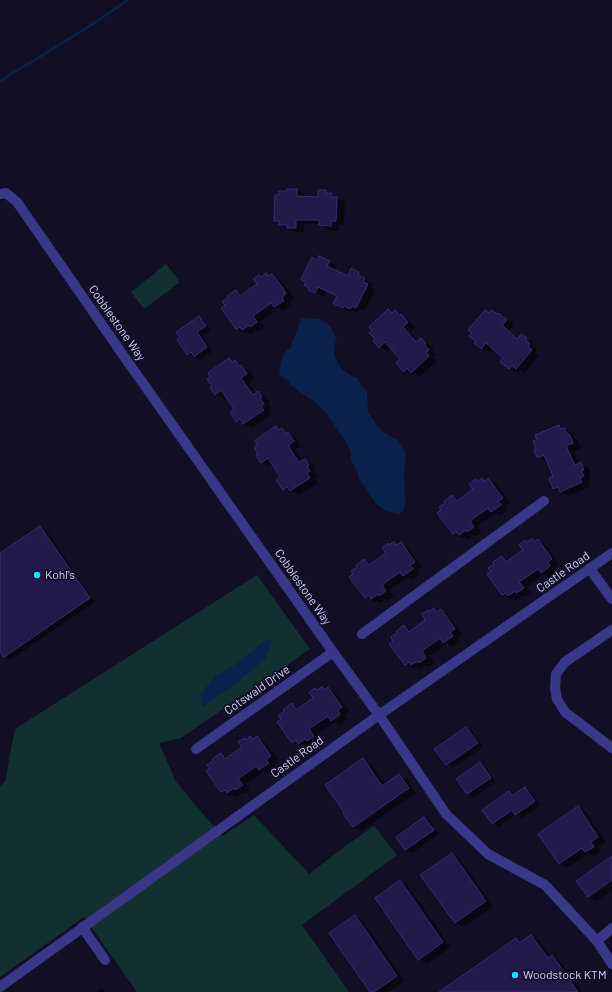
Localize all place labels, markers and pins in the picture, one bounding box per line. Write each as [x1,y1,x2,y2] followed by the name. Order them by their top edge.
[45,568,75,582] place label: Kohl's
[32,570,42,580] marker: Kohl's
[523,968,606,982] place label: Woodstock KTM
[510,970,520,980] marker: Woodstock KTM

